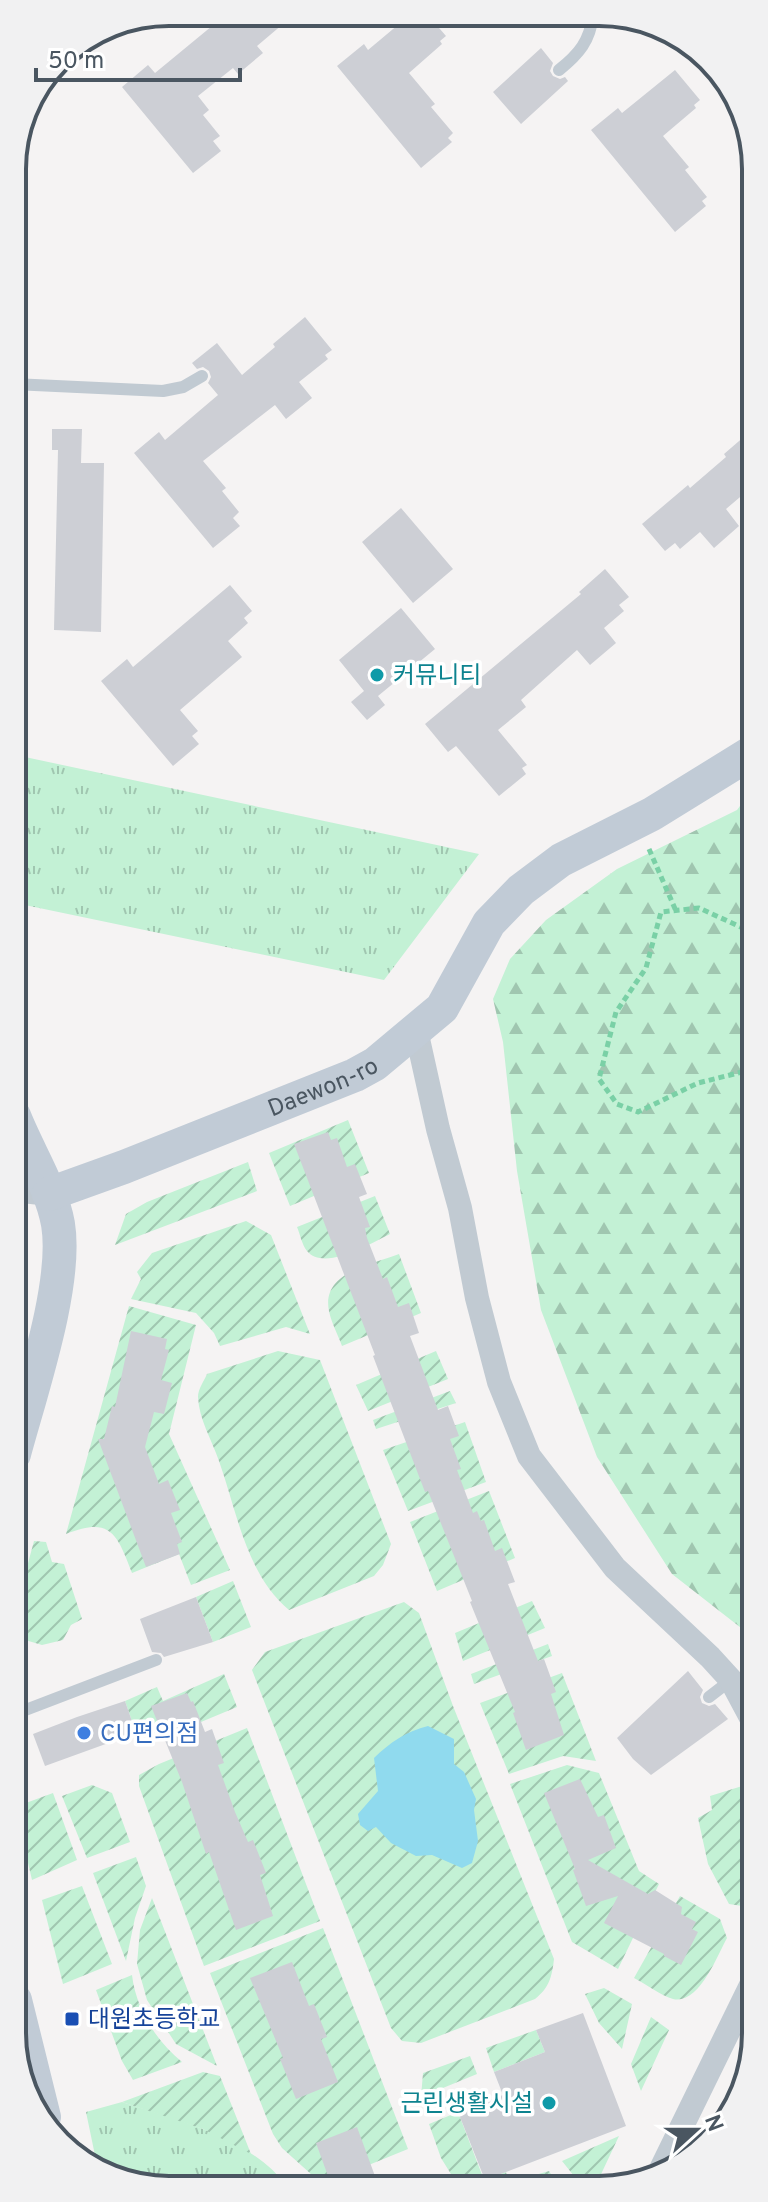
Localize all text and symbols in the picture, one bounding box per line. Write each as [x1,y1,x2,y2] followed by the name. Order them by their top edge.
[36,32,240,82] scale bar
[48,47,104,77] text: 50 m
[393,662,481,692] place label: 커뮤니티
[368,666,386,684] marker: 커뮤니티
[264,1052,384,1125] street label: Daewon-ro
[100,1720,198,1750] place label: CU편의점
[75,1724,93,1742] marker: CU편의점
[88,2006,220,2036] place label: 대원초등학교
[63,2010,81,2028] marker: 대원초등학교
[401,2090,533,2120] place label: 근린생활시설
[656,2090,736,2170] north arrow
[540,2094,558,2112] marker: 근린생활시설
[697,2112,728,2136] text: N

